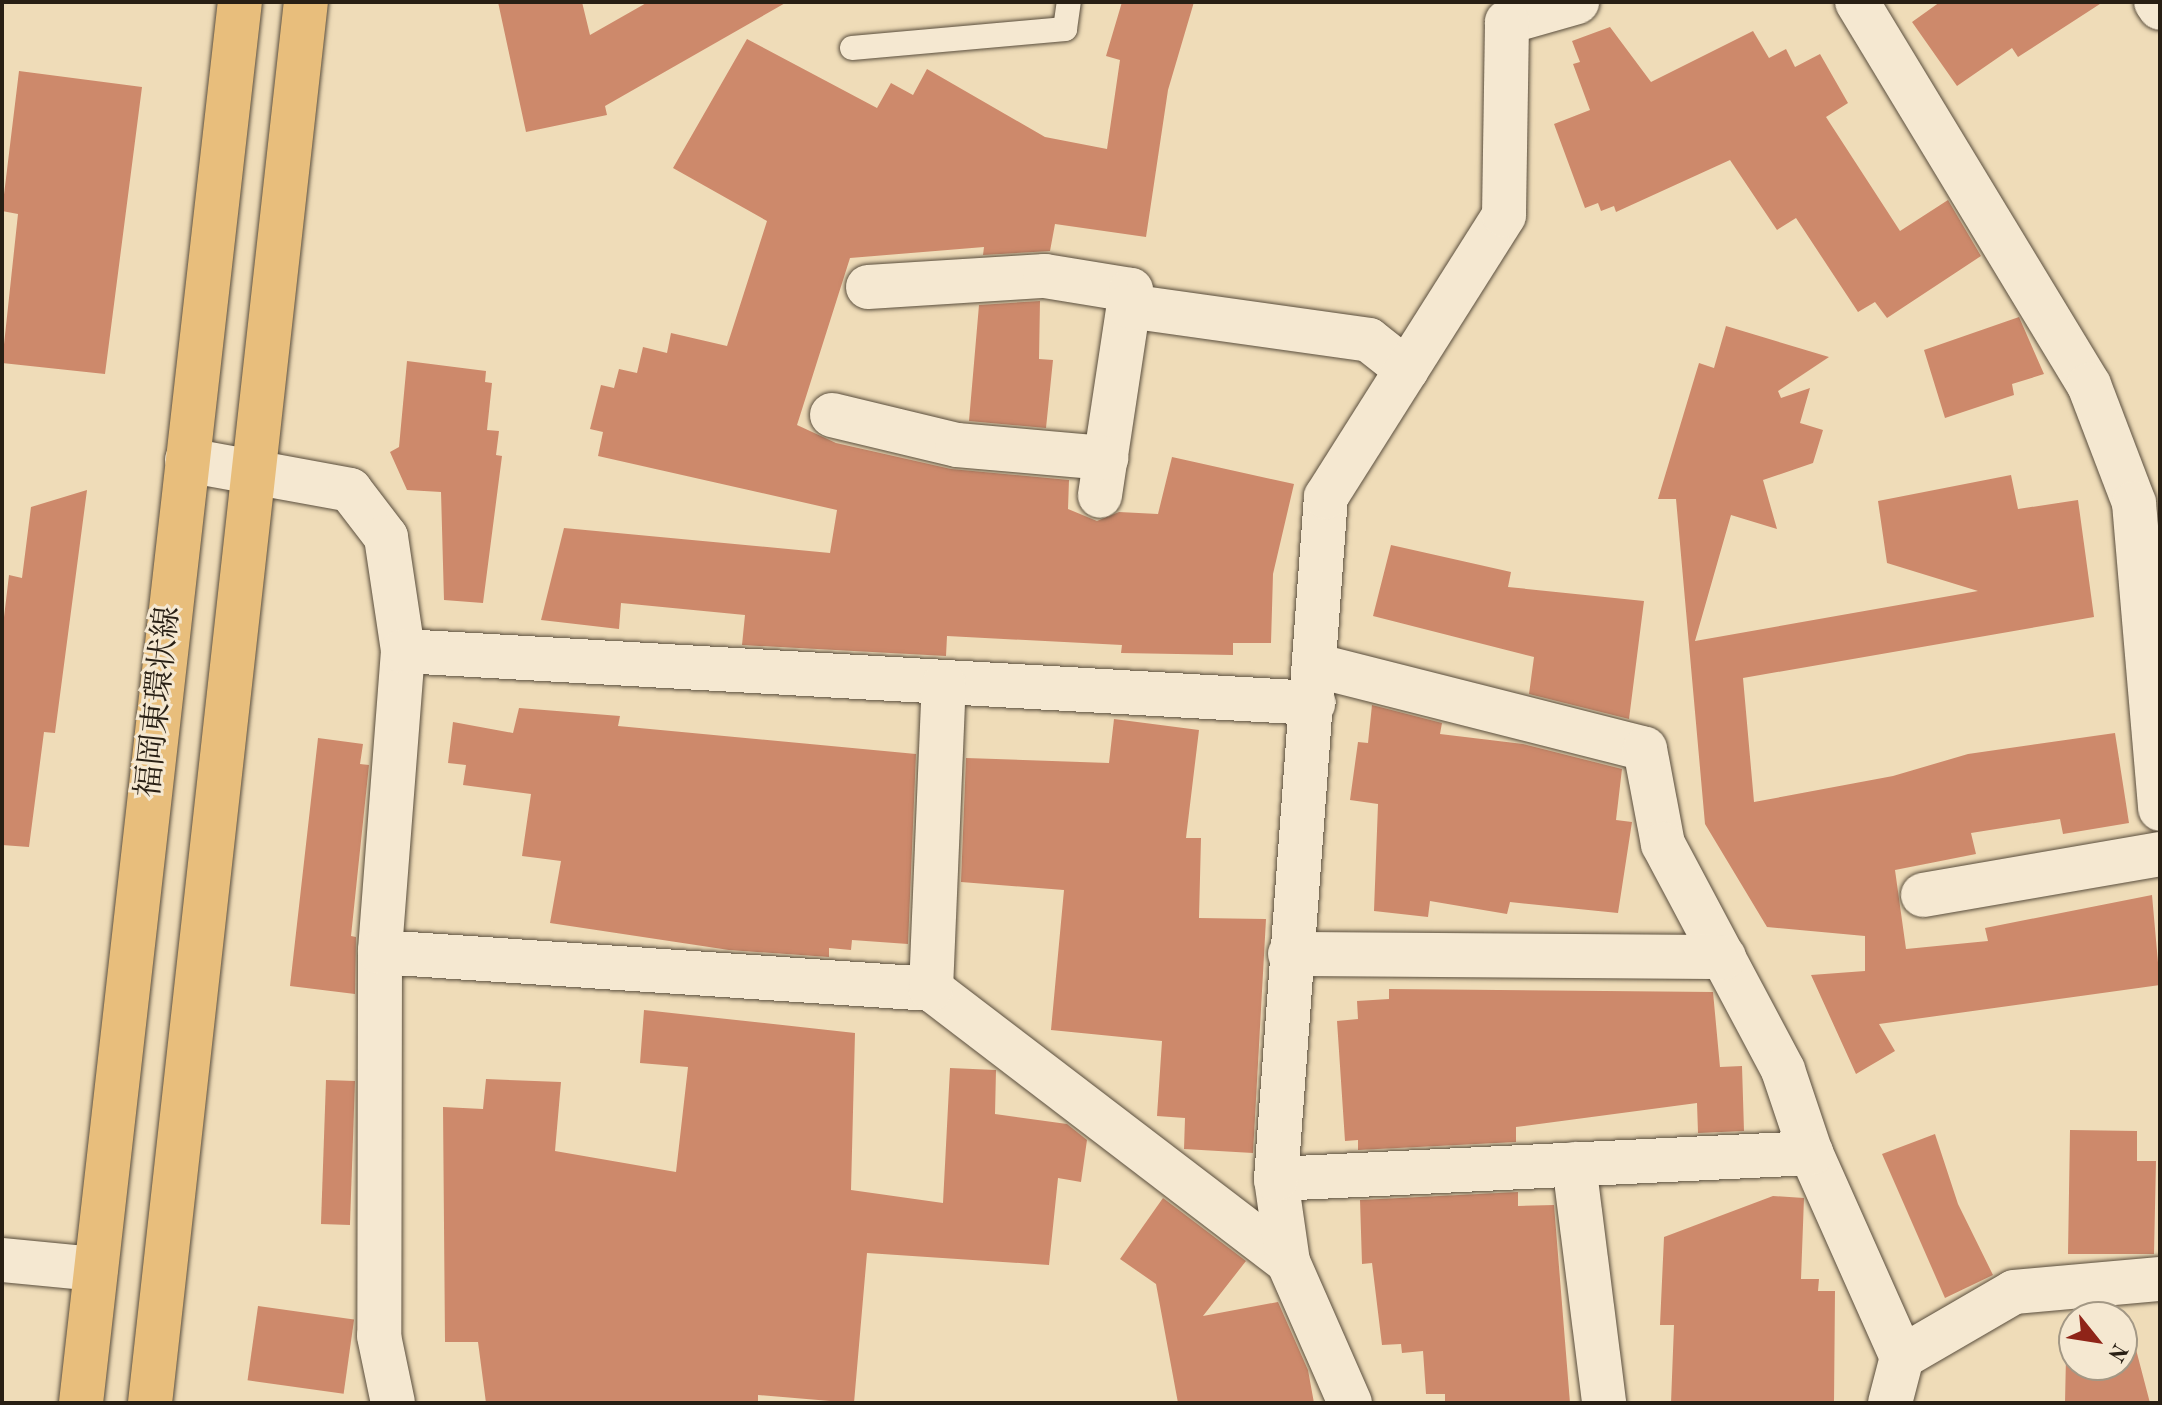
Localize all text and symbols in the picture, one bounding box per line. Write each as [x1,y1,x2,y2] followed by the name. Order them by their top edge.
[131,605,189,799] street label: 福岡東環状線
[2058,1301,2138,1381] north arrow
[2103,1339,2131,1365] text: N

